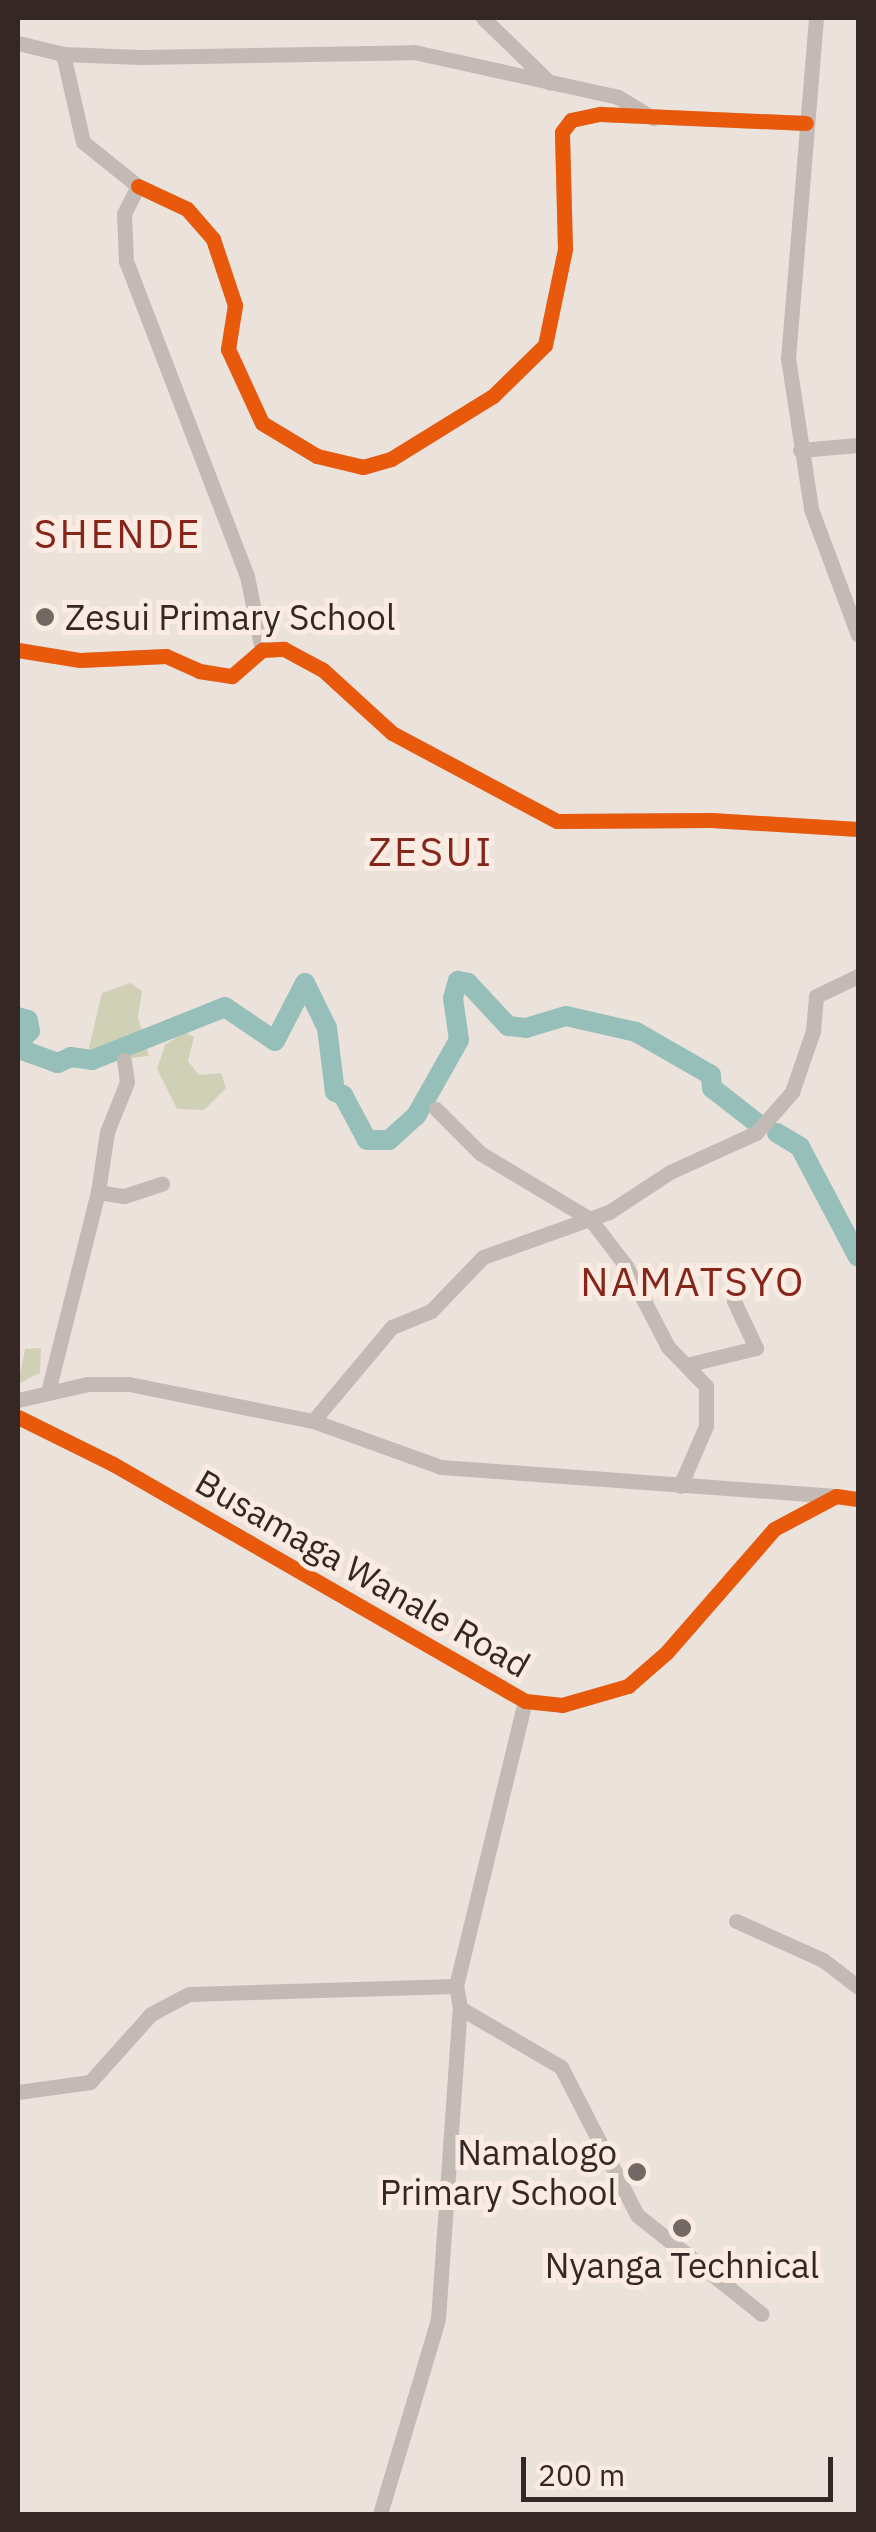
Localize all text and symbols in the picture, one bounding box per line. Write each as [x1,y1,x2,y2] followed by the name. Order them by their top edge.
[34,509,202,557] district label: SHENDE
[65,596,395,638] place label: Zesui Primary School
[34,606,56,628] marker: Zesui Primary School
[368,827,494,875] district label: ZESUI
[580,1257,806,1305] district label: NAMATSYO
[189,1460,537,1686] street label: Busamaga Wanale Road
[380,2131,617,2213] place label: Namalogo Primary School
[626,2161,648,2183] marker: Namalogo Primary School
[671,2217,693,2239] marker: Nyanga Technical
[545,2244,819,2286] place label: Nyanga Technical
[526,2437,838,2499] scale bar
[538,2455,625,2494] text: 200 m

